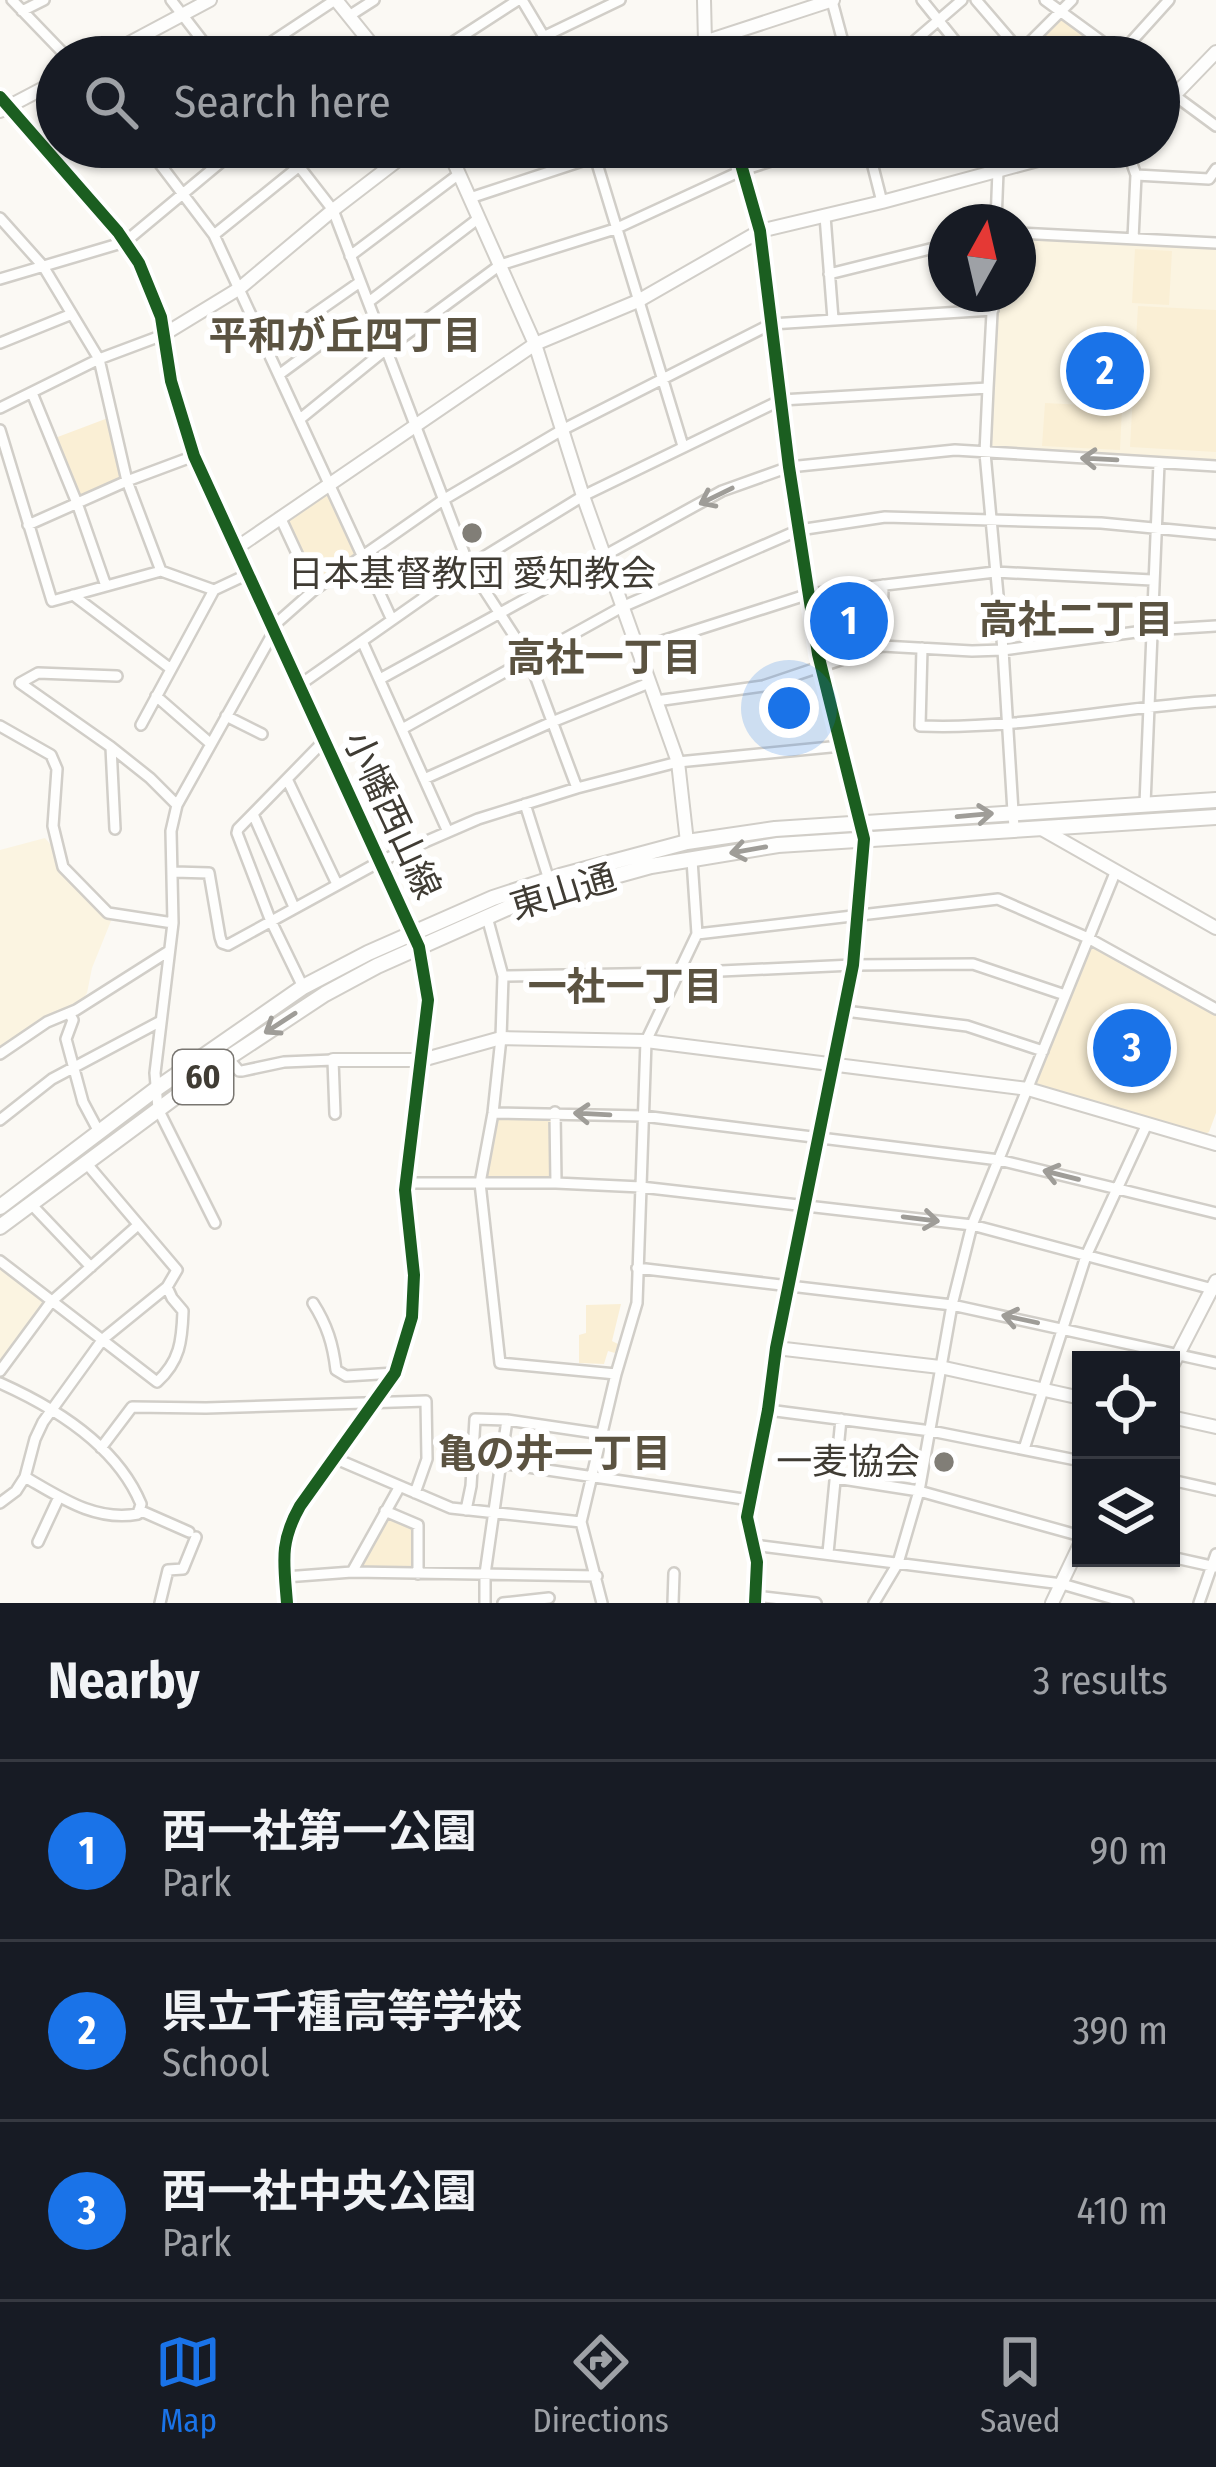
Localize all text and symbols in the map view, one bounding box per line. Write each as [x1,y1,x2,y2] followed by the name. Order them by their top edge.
[36,36,1180,168] search box
[78,69,144,135] icon: search
[174,75,391,129] text: Search here
[928,204,1036,312] north arrow
[208,313,482,359] district label: 平和が丘四丁目
[1066,326,1144,416] pin: 2
[1080,448,1119,471] one-way arrow
[699,486,735,508] one-way arrow
[459,520,485,546] marker: 日本基督教団 愛知教会
[288,552,656,596] place label: 日本基督教団 愛知教会
[810,576,888,666] pin: 1
[978,597,1174,643] district label: 高社二丁目
[506,635,702,681] district label: 高社一丁目
[759,678,819,738] your location
[334,724,450,906] street label: 小幡西山線
[955,804,994,827] one-way arrow
[729,840,768,863] one-way arrow
[505,855,621,929] street label: 東山通
[527,964,723,1010] district label: 一社一丁目
[1093,1003,1171,1093] pin: 3
[263,1011,297,1036] one-way arrow
[173,1050,233,1104] road number: 60
[573,1102,612,1125] one-way arrow
[1043,1163,1081,1185] one-way arrow
[901,1209,940,1231] one-way arrow
[1001,1307,1039,1330] one-way arrow
[1072,1351,1180,1567] map controls
[1072,1351,1180,1459] button: locate
[437,1431,671,1477] district label: 亀の井一丁目
[776,1440,920,1484] place label: 一麦協会
[931,1449,957,1475] marker: 一麦協会
[1072,1459,1180,1567] button: layers
[48,1650,200,1712] text: Nearby
[1033,1658,1168,1704] text: 3 results
[162,1805,477,1859] text: 西一社第一公園
[79,1828,95,1874] text: 1
[1090,1828,1168,1874] text: 90 m
[162,1860,231,1906] text: Park
[162,1985,522,2039] text: 県立千種高等学校
[78,2008,96,2054] text: 2
[1072,2008,1168,2054] text: 390 m
[162,2040,270,2086] text: School
[162,2165,477,2219] text: 西一社中央公園
[78,2188,96,2234] text: 3
[1077,2188,1168,2234] text: 410 m
[162,2220,231,2266] text: Park
[155,2329,221,2441] tab: Map
[532,2329,669,2441] tab: Directions
[980,2329,1060,2441] tab: Saved

